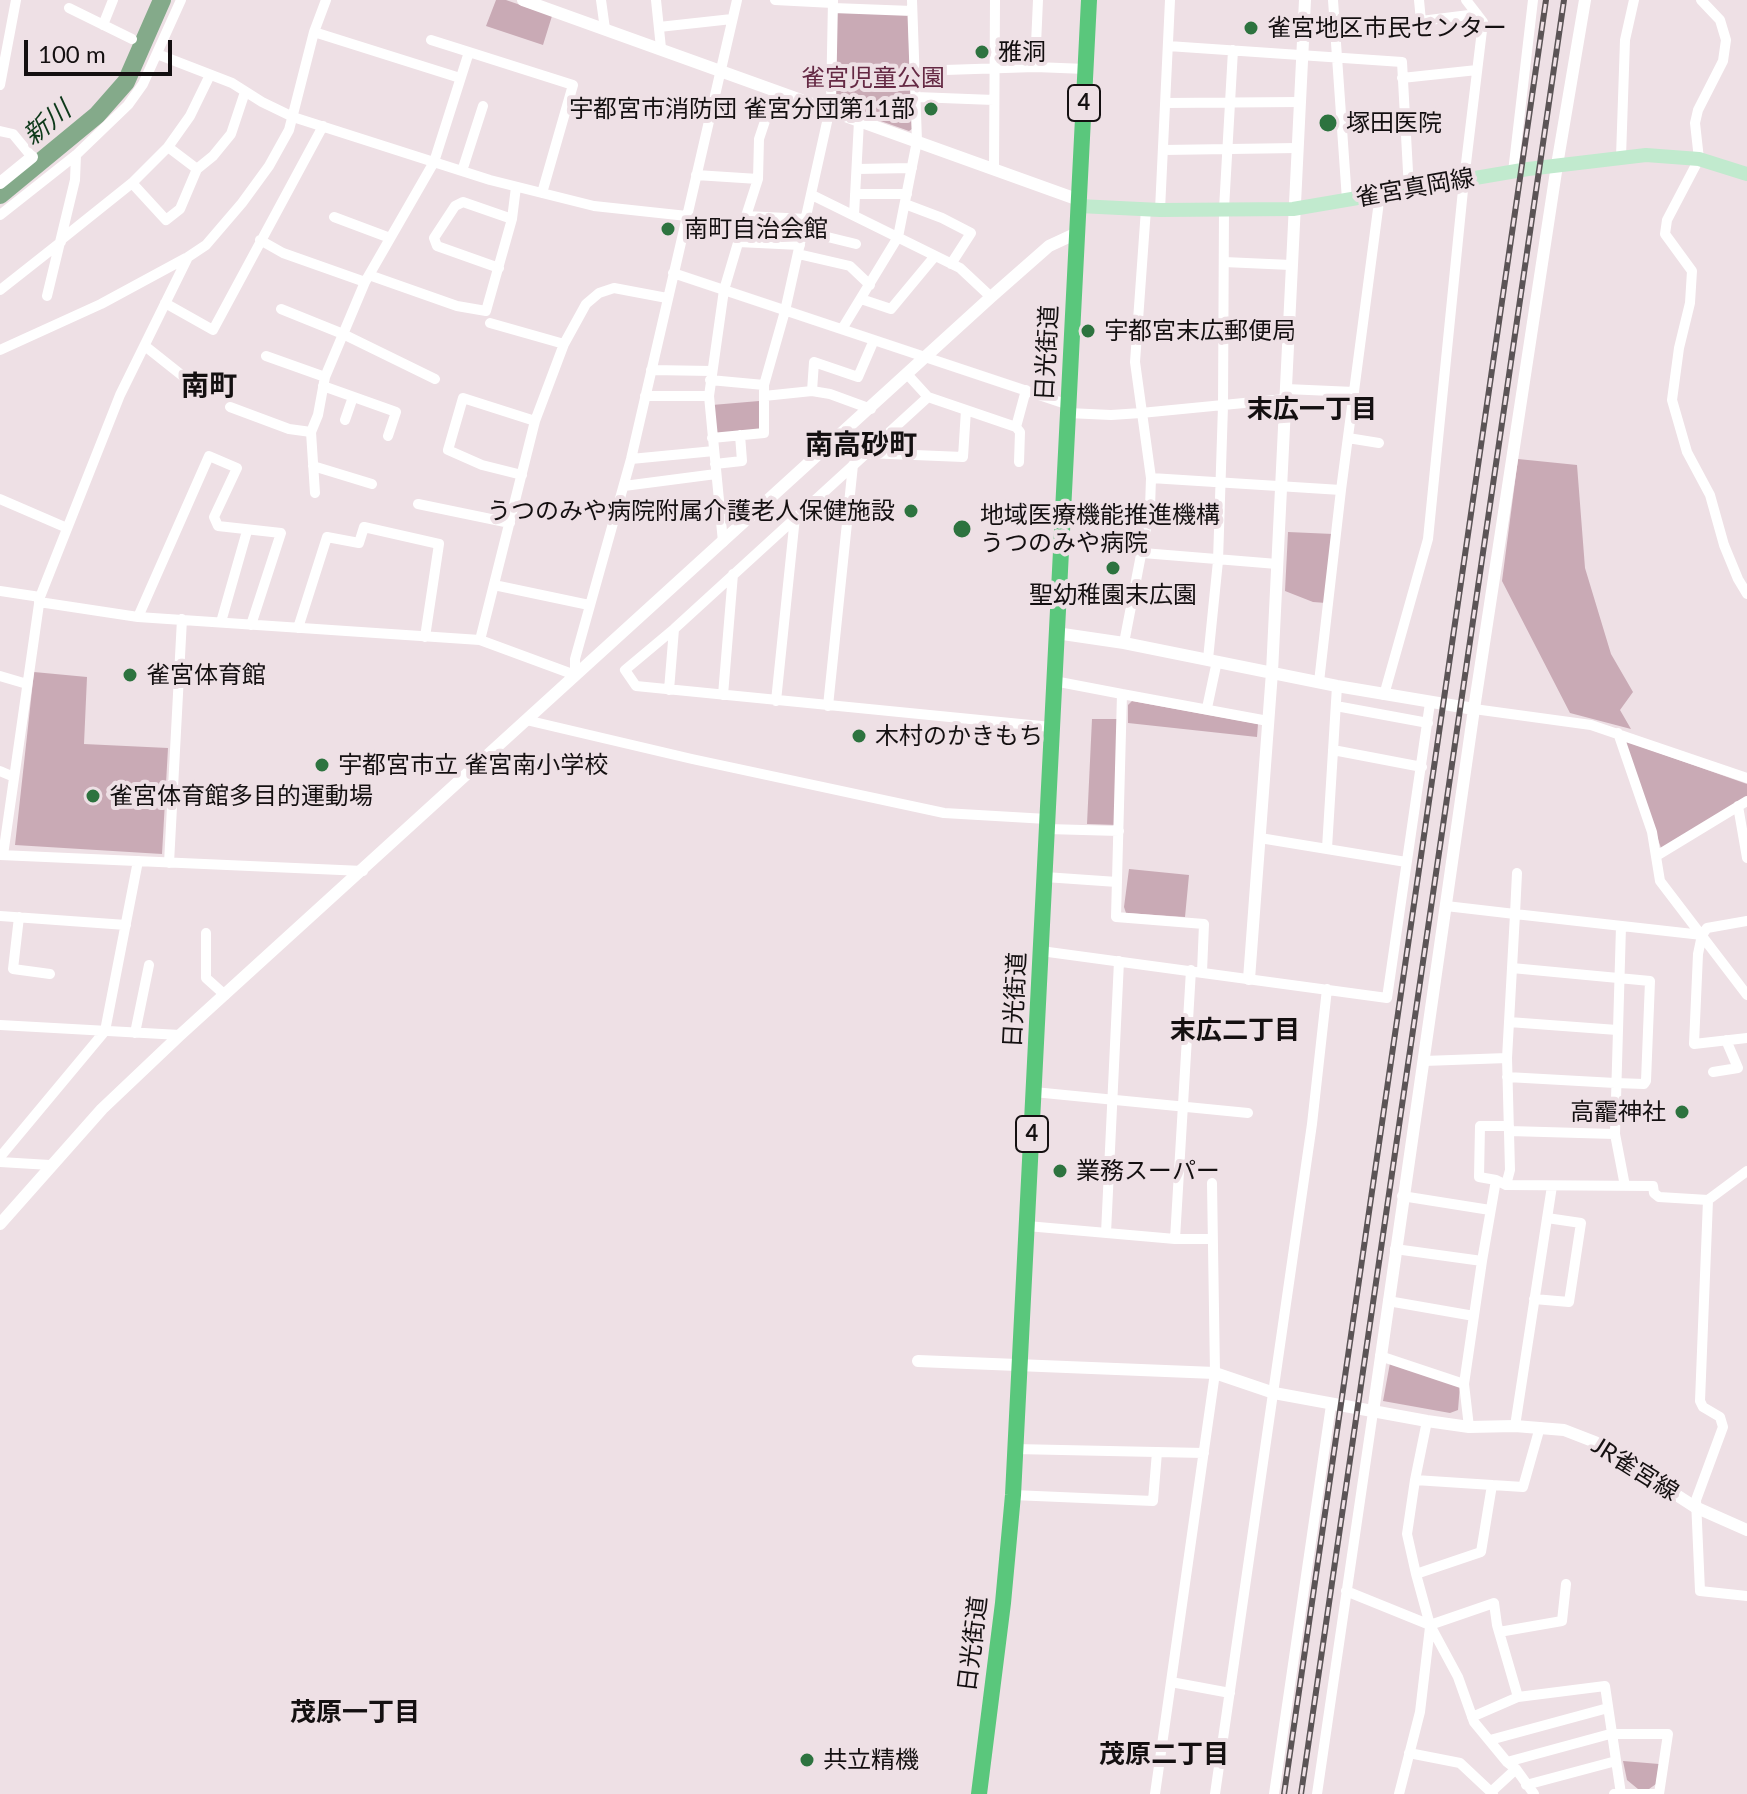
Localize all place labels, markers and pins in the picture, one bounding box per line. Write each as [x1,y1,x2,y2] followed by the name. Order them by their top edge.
[1267,14,1507,42] place label: 雀宮地区市民センター
[1242,19,1260,37] marker: 雀宮地区市民センター
[998,38,1046,66] place label: 雅洞
[973,43,991,61] marker: 雅洞
[569,95,915,123] place label: 宇都宮市消防団 雀宮分団第11部
[922,100,940,118] marker: 宇都宮市消防団 雀宮分団第11部
[1346,109,1442,137] place label: 塚田医院
[1317,112,1339,134] marker: 塚田医院
[684,215,828,243] place label: 南町自治会館
[659,220,677,238] marker: 南町自治会館
[1104,317,1296,345] place label: 宇都宮末広郵便局
[1079,322,1097,340] marker: 宇都宮末広郵便局
[487,497,895,525] place label: うつのみや病院附属介護老人保健施設
[980,501,1220,557] place label: 地域医療機能推進機構 うつのみや病院
[902,502,920,520] marker: うつのみや病院附属介護老人保健施設
[951,518,973,540] marker: 地域医療機能推進機構 うつのみや病院
[1104,559,1122,577] marker: 聖幼稚園末広園
[1029,581,1197,609] place label: 聖幼稚園末広園
[146,661,266,689] place label: 雀宮体育館
[121,666,139,684] marker: 雀宮体育館
[875,722,1043,750] place label: 木村のかきもち
[850,727,868,745] marker: 木村のかきもち
[338,751,608,779] place label: 宇都宮市立 雀宮南小学校
[313,756,331,774] marker: 宇都宮市立 雀宮南小学校
[109,782,373,810] place label: 雀宮体育館多目的運動場
[84,787,102,805] marker: 雀宮体育館多目的運動場
[1570,1098,1666,1126] place label: 高靇神社
[1673,1103,1691,1121] marker: 高靇神社
[1076,1157,1220,1185] place label: 業務スーパー
[1051,1162,1069,1180] marker: 業務スーパー
[823,1746,919,1774] place label: 共立精機
[798,1751,816,1769] marker: 共立精機

